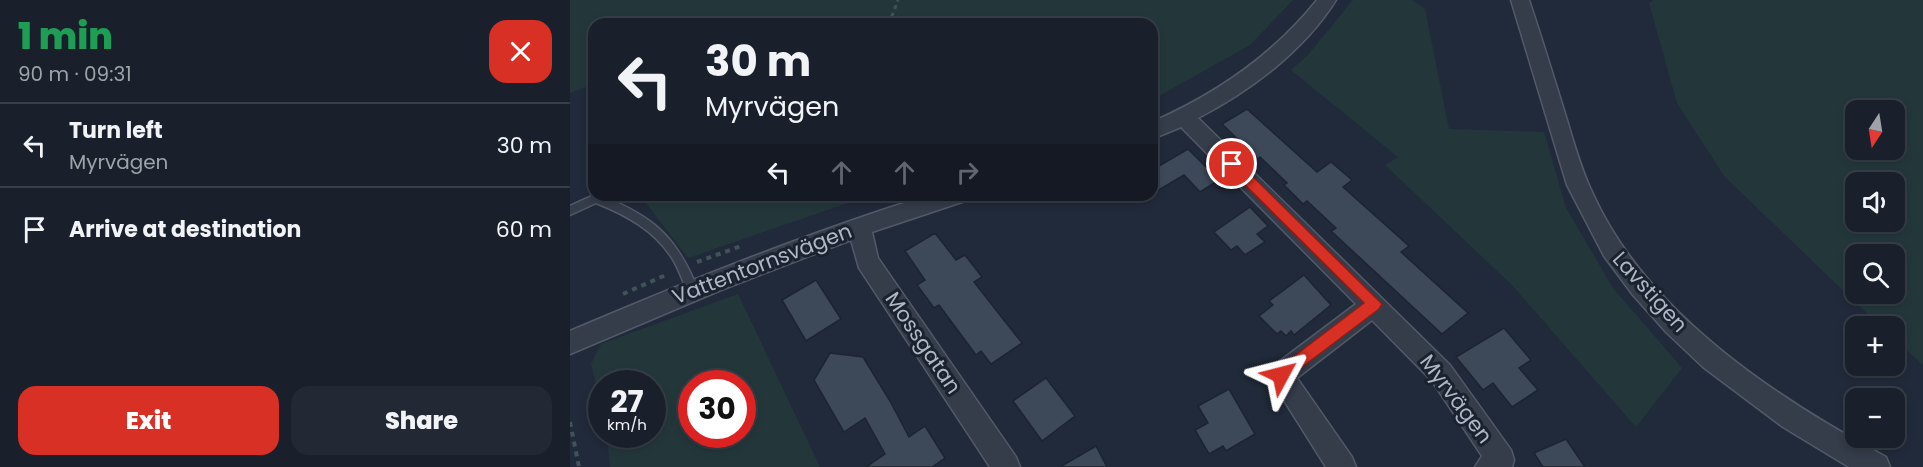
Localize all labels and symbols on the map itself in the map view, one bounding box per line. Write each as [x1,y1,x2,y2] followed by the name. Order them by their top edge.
[1845,100,1905,160] north arrow
[1206,138,1257,189] pin
[668,216,856,311] street label: Vattentornsvägen
[1606,245,1694,338] street label: Lavstigen
[879,286,968,399] street label: Mossgatan
[1249,343,1313,407] position arrow
[1413,348,1499,449] street label: Myrvägen
[678,370,756,448] speed limit sign: 30

